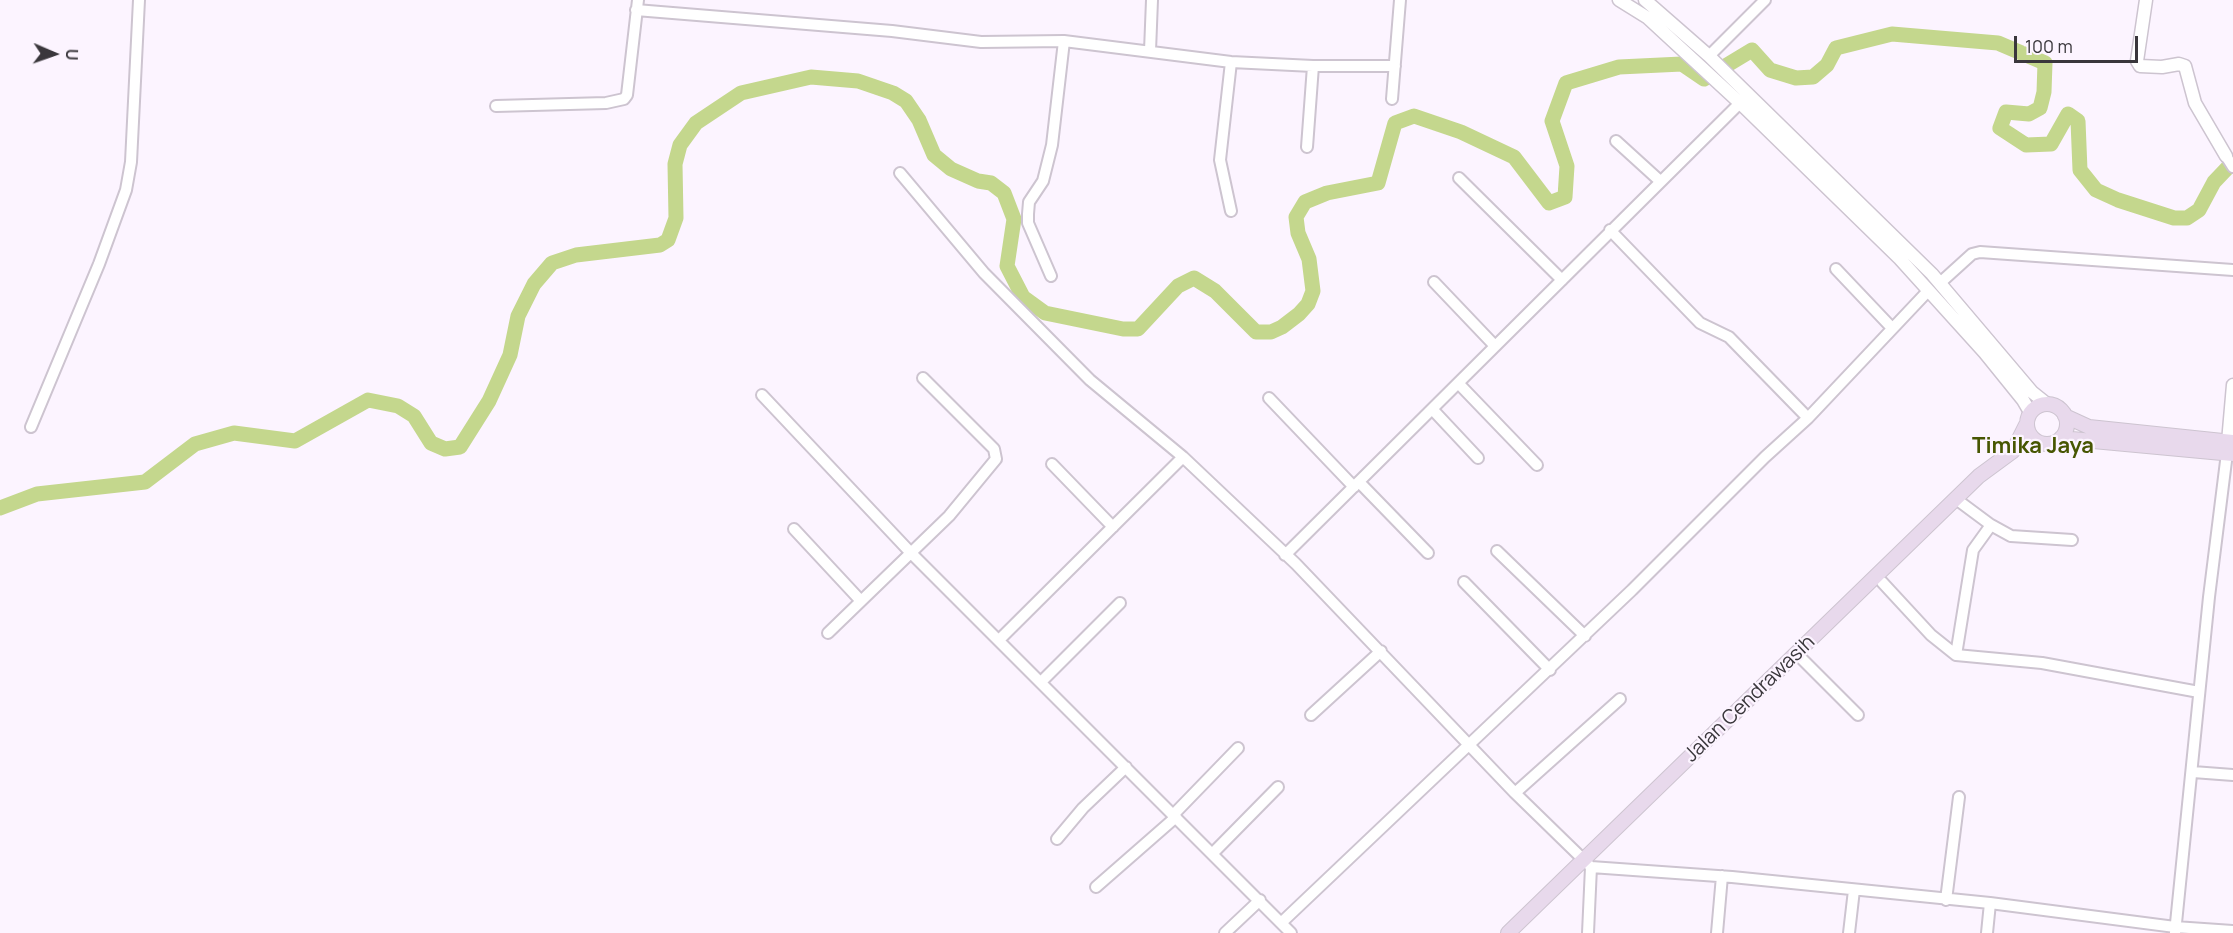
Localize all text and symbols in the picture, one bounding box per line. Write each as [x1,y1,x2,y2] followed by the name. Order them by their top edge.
[24,24,84,84] north arrow
[2017,24,2142,62] scale bar
[2025,34,2073,58] text: 100 m
[61,48,83,61] text: U
[1972,434,2094,460] district label: Timika Jaya
[1680,631,1820,767] street label: Jalan Cendrawasih

